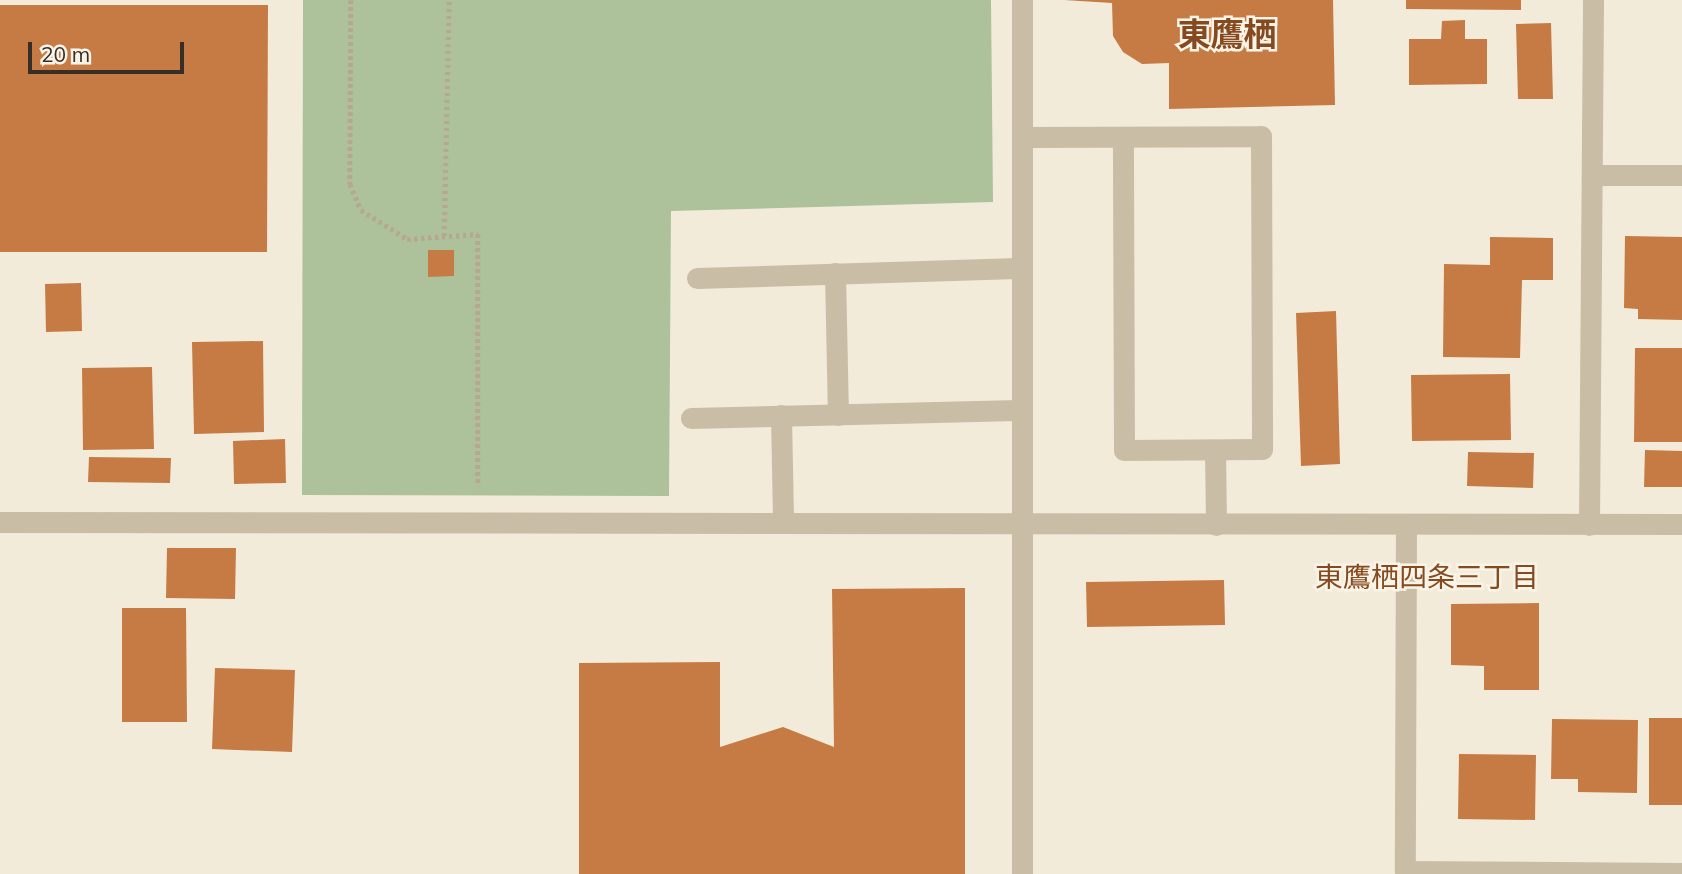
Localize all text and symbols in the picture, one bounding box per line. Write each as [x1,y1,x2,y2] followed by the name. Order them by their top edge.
[1178,14,1276,54] district label: 東鷹栖
[32,28,187,72] scale bar
[41,41,90,67] text: 20 m
[1315,560,1539,594] district label: 東鷹栖四条三丁目

